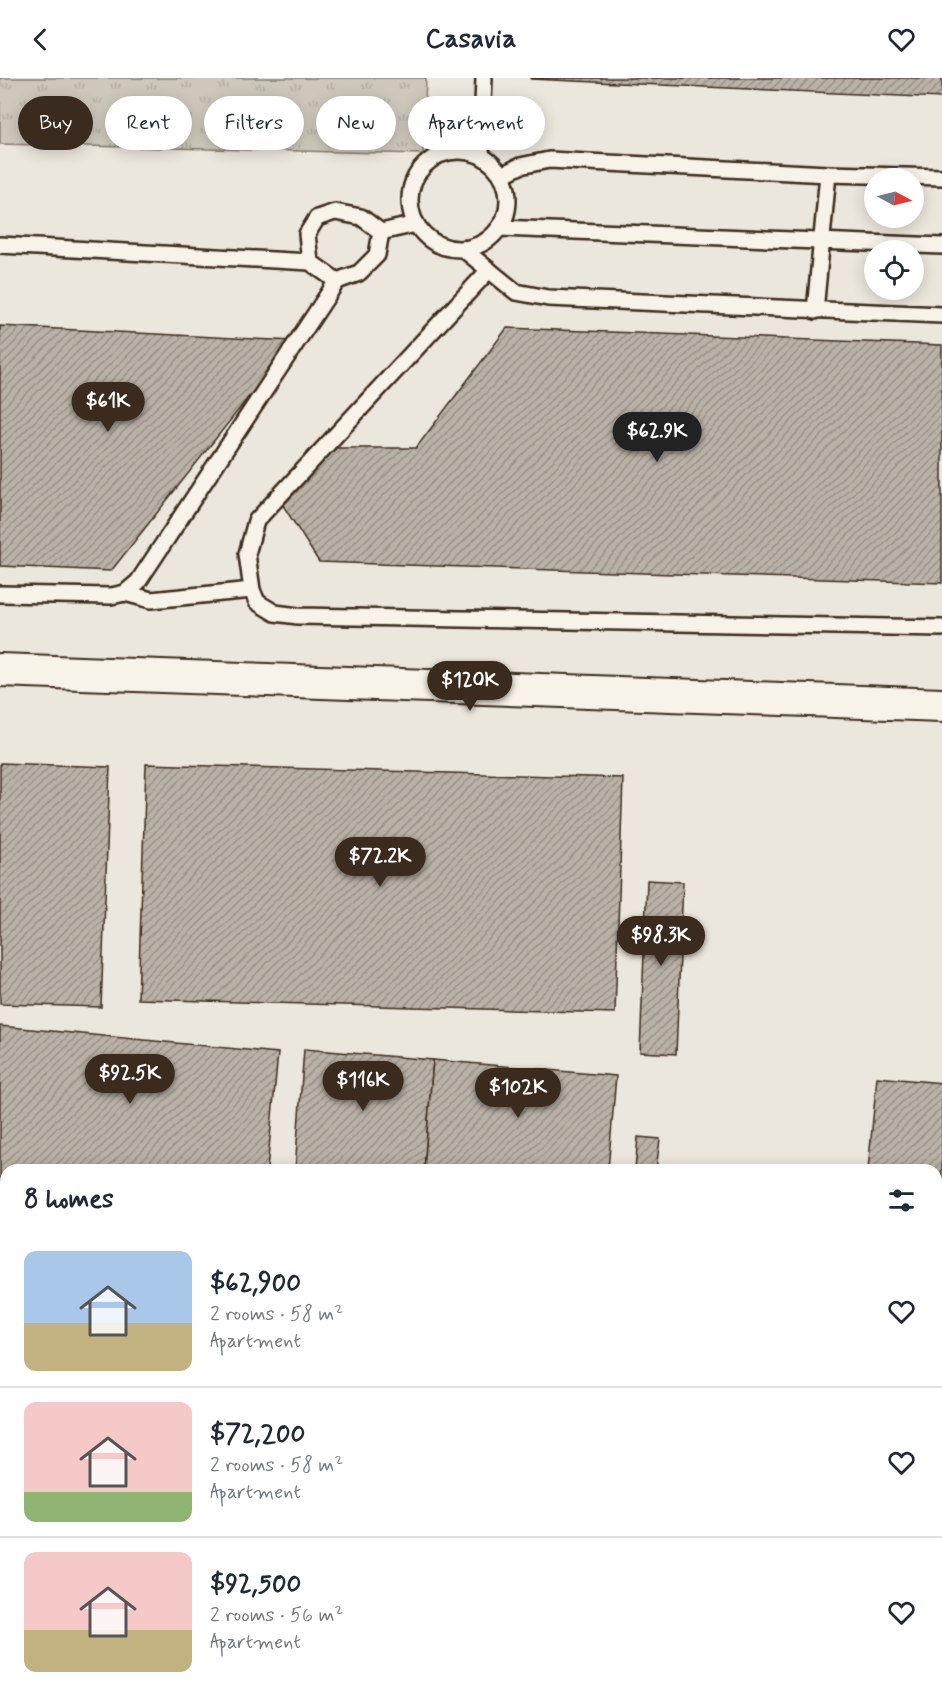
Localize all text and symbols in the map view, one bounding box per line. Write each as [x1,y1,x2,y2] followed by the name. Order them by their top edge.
[426,22,516,57] text: Casavia
[24,23,57,56] icon: back
[885,23,918,56] icon: heart
[18,96,93,150] chip: Buy
[105,96,192,150] chip: Rent
[204,96,304,150] chip: Filters
[316,96,396,150] chip: New
[408,96,545,150] chip: Apartment
[864,168,924,228] north arrow
[864,168,924,300] map controls
[864,240,924,300] button: locate
[72,382,144,433] pin: $61K
[86,388,130,415] text: $61K
[608,412,706,463] pin: $62.9K
[627,418,687,445] text: $62.9K
[428,661,512,712] pin: $120K
[441,667,499,694] text: $120K
[331,837,429,888] pin: $72.2K
[349,843,411,870] text: $72.2K
[612,916,710,967] pin: $98.3K
[631,922,691,949] text: $98.3K
[81,1054,179,1105] pin: $92.5K
[99,1060,161,1087] text: $92.5K
[321,1061,405,1112] pin: $116K
[337,1067,389,1094] text: $116K
[476,1068,560,1119] pin: $102K
[489,1074,547,1101] text: $102K
[24,1183,114,1217] text: 8 homes
[885,1184,918,1217] icon: filters
[210,1267,301,1301] text: $62,900
[72,1275,144,1347] icon: home
[885,1295,918,1328] icon: heart
[210,1301,343,1328] text: 2 rooms · 58 m²
[210,1328,301,1355] text: Apartment
[210,1418,305,1452] text: $72,200
[72,1426,144,1498] icon: home
[885,1446,918,1479] icon: heart
[210,1452,343,1479] text: 2 rooms · 58 m²
[210,1479,301,1506] text: Apartment
[210,1568,301,1602] text: $92,500
[72,1576,144,1648] icon: home
[885,1596,918,1629] icon: heart
[210,1602,343,1629] text: 2 rooms · 56 m²
[210,1629,301,1656] text: Apartment

